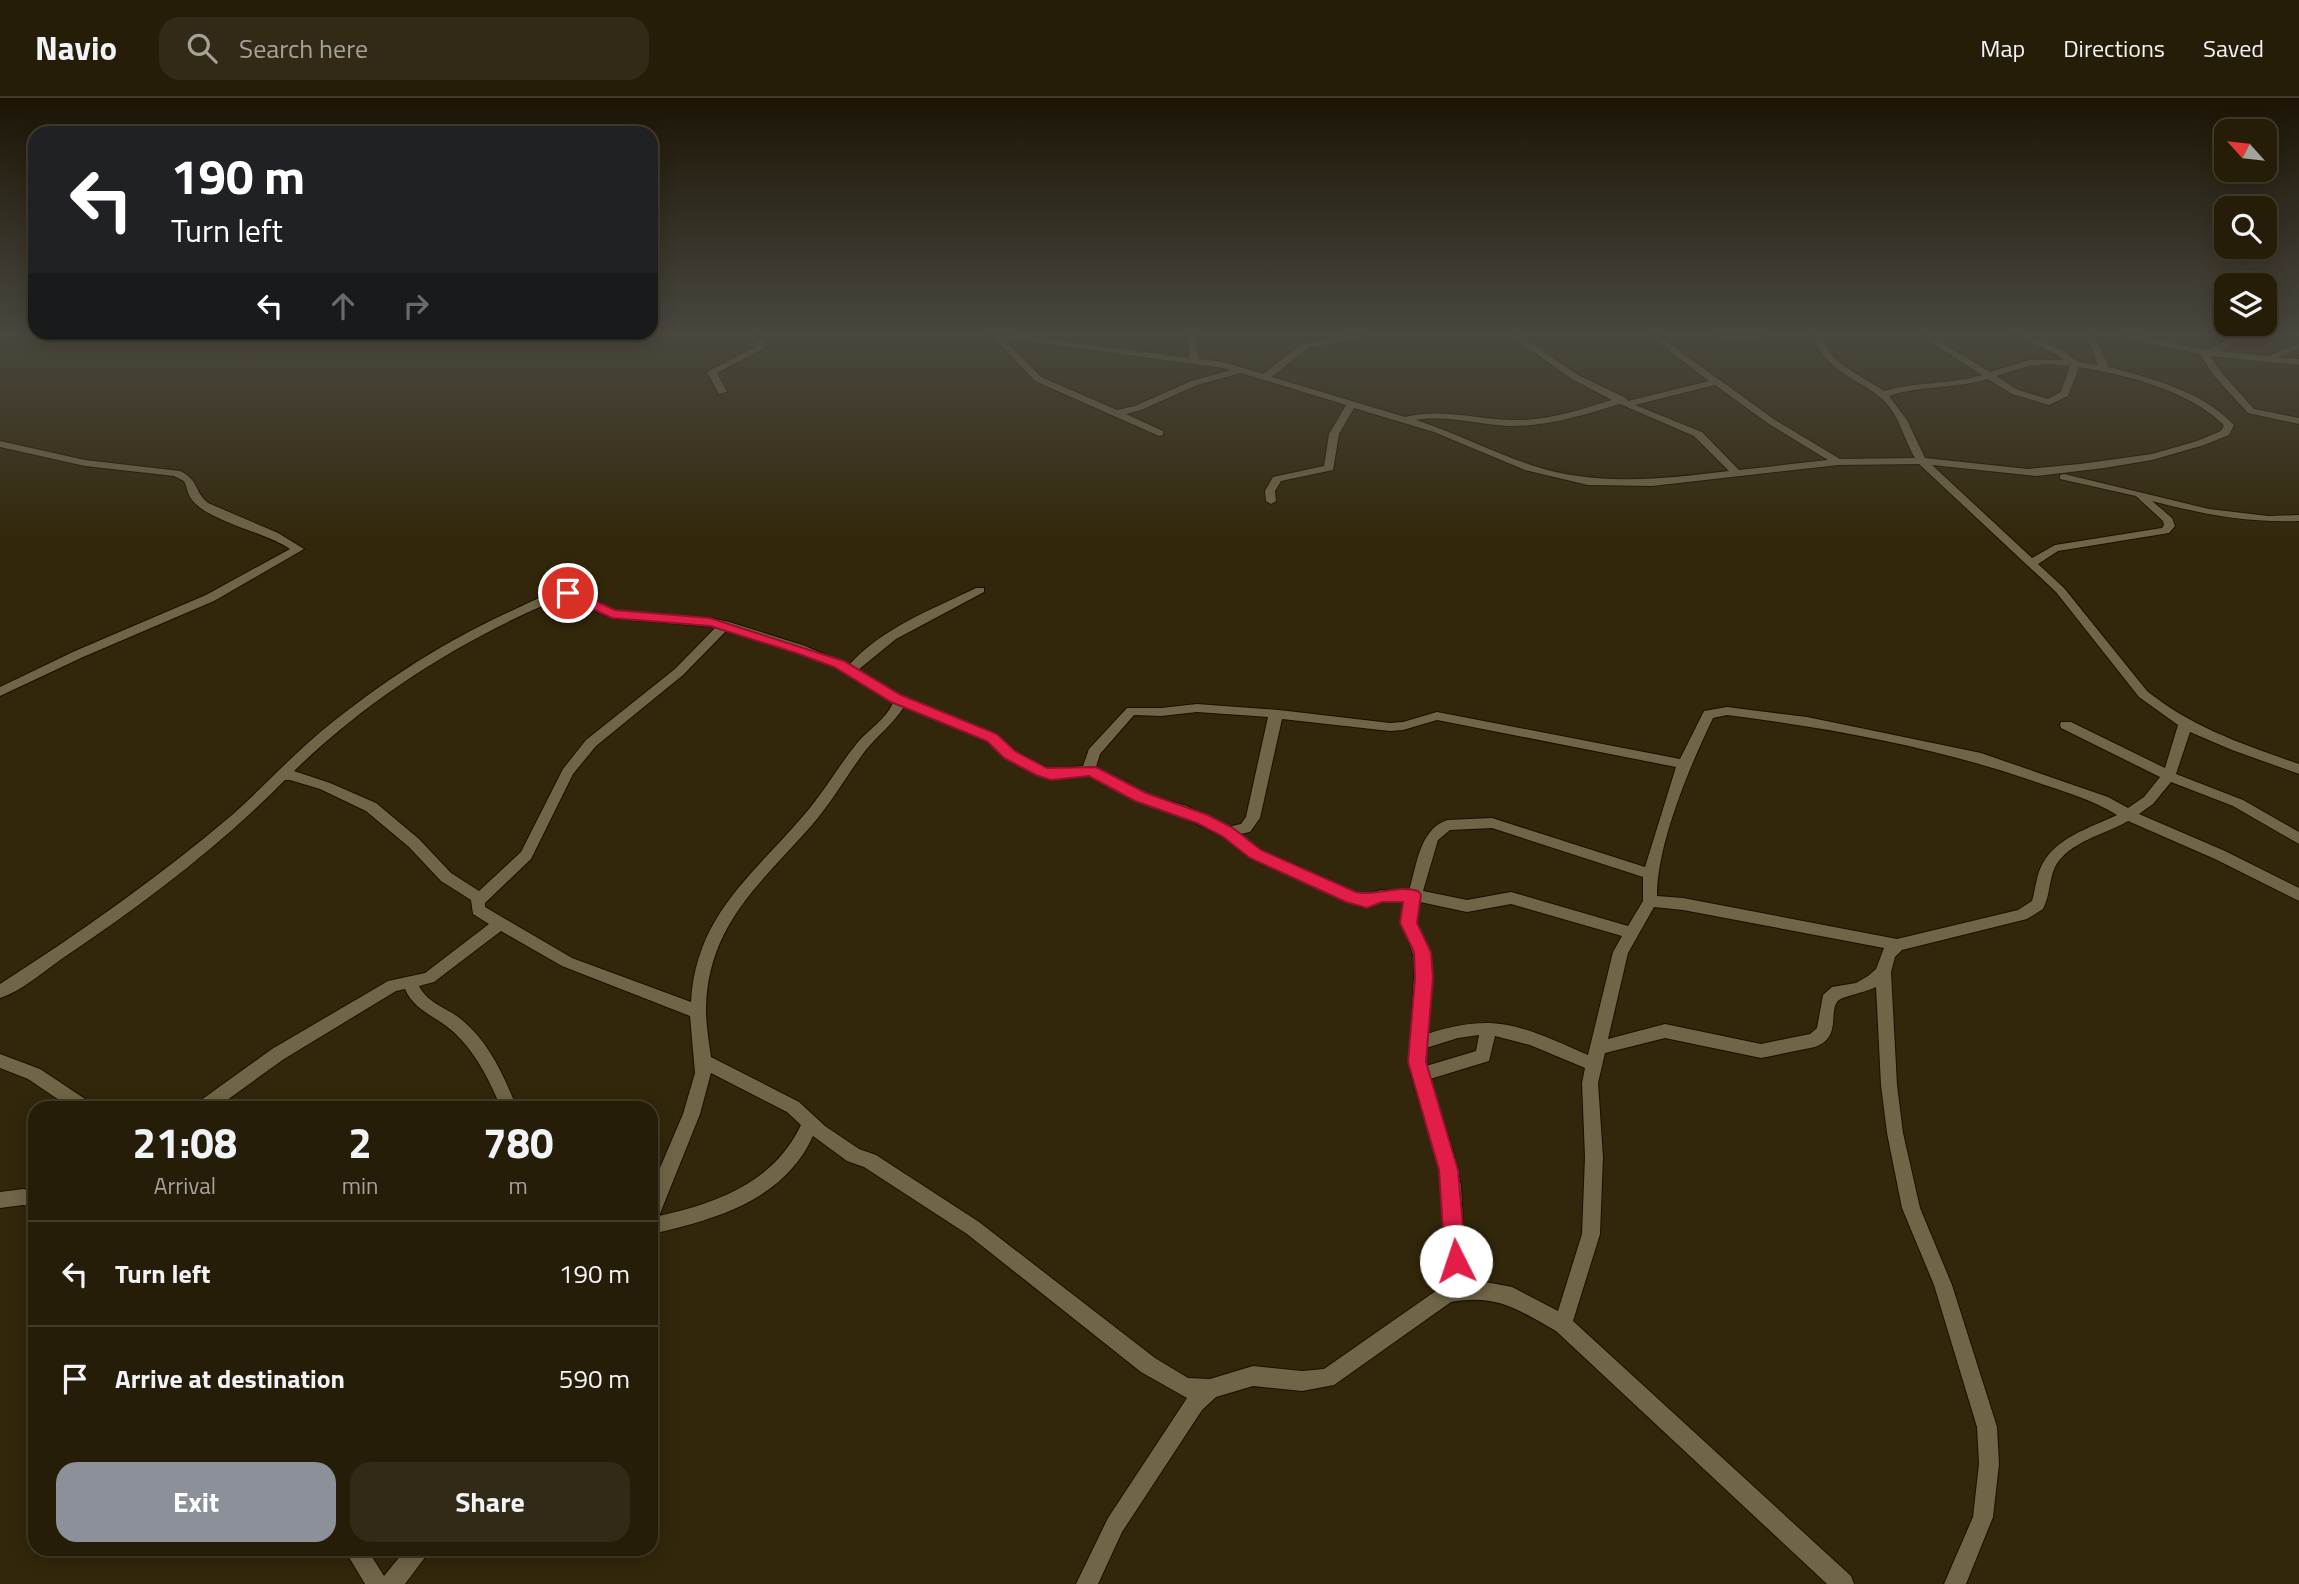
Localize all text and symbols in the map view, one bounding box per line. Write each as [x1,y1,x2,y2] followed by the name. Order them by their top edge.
[159,17,649,80] search box
[35,23,117,73] text: Navio
[183,29,221,67] icon: search
[239,29,368,68] text: Search here
[1980,30,2025,66] text: Map
[2063,30,2165,66] text: Directions
[2203,30,2264,66] text: Saved
[2214,119,2277,182] north arrow
[2214,119,2277,336] map controls
[171,138,305,213] text: 190 m
[56,154,147,245] icon: left
[2214,196,2277,259] button: search
[171,206,283,254] text: Turn left
[2214,273,2277,336] button: layers
[251,287,289,325] icon: left
[324,287,362,325] icon: ahead
[397,287,435,325] icon: right
[538,563,598,623] pin
[549,574,587,612] icon: arrive
[132,1110,237,1174] text: 21:08
[348,1110,372,1174] text: 2
[483,1110,553,1174] text: 780
[154,1168,216,1203] text: Arrival
[342,1168,378,1203] text: min
[509,1168,528,1203] text: m
[1419,1224,1493,1298] position arrow
[115,1254,210,1293] text: Turn left
[559,1254,630,1293] text: 190 m
[56,1255,94,1293] icon: left
[115,1359,345,1398] text: Arrive at destination
[559,1359,630,1398] text: 590 m
[56,1360,94,1398] icon: arrive
[56,1462,336,1542] button: Exit
[350,1462,630,1542] button: Share

